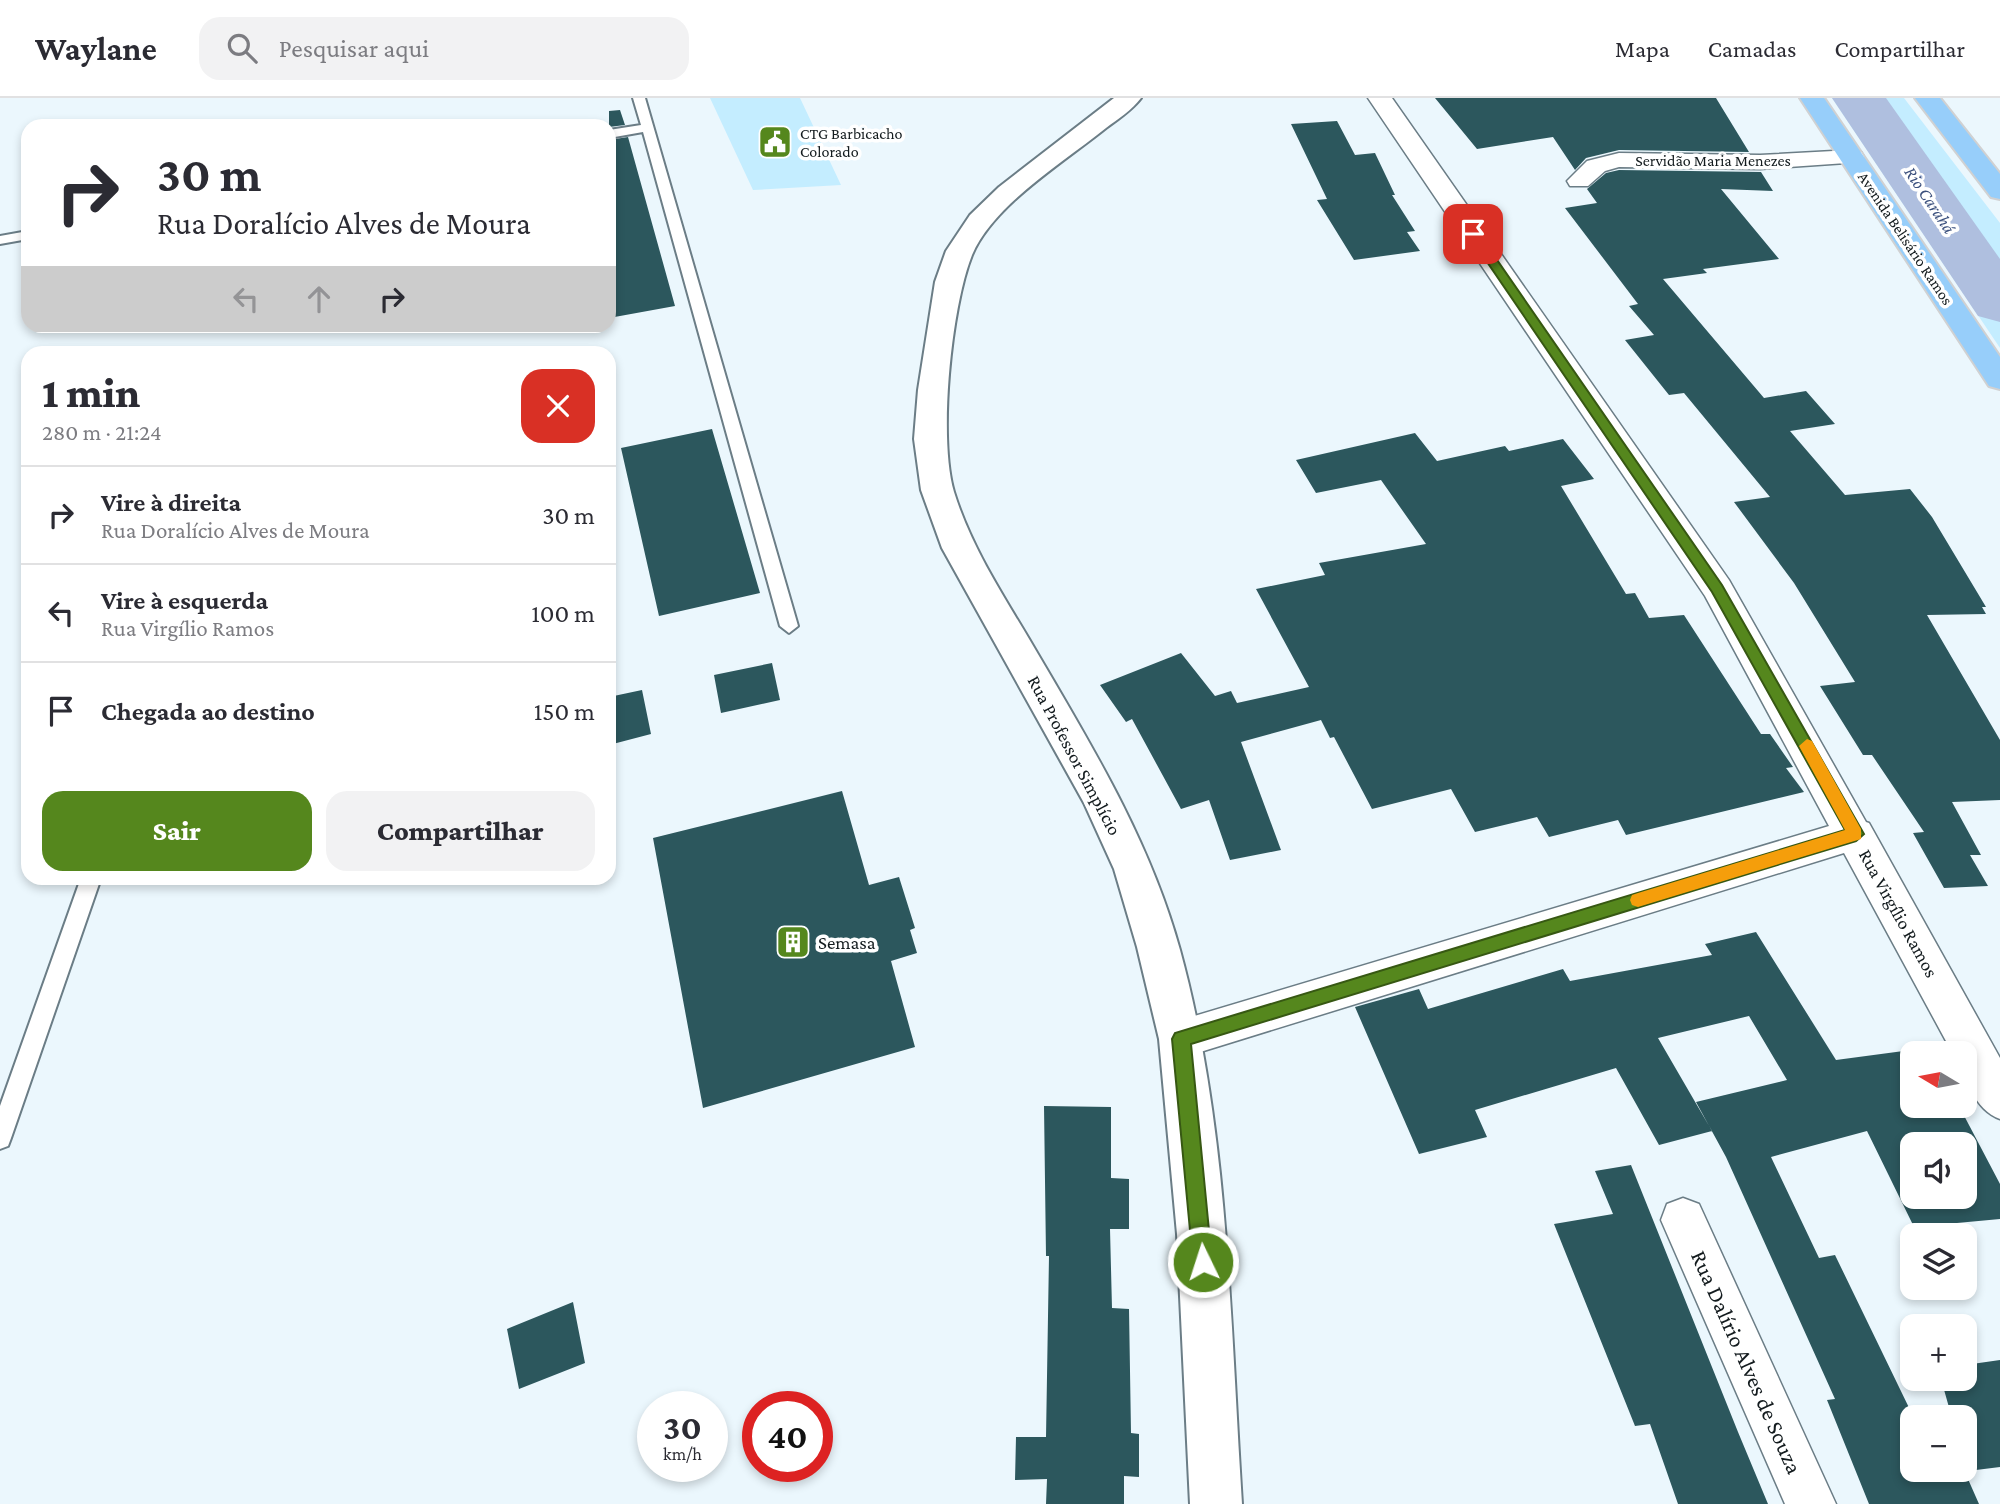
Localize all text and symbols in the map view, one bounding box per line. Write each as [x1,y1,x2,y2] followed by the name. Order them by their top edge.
[199,17,689,80] search box
[223,29,261,67] icon: search
[35,30,157,67] text: Waylane
[279,34,429,63] text: Pesquisar aqui
[1615,35,1670,62] text: Mapa
[1708,35,1796,62] text: Camadas
[1834,35,1965,62] text: Compartilhar
[756,123,794,161] public building icon: CTG Barbicacho Colorado
[800,125,902,160] place label: CTG Barbicacho Colorado
[42,147,133,238] icon: right
[157,147,262,202] text: 30 m
[1635,152,1791,169] street label: Servidão Maria Menezes
[1900,163,1960,238] water label: Rio Carahá
[1855,169,1956,308] street label: Avenida Belisário Ramos
[1443,204,1503,264] pin
[157,205,531,241] text: Rua Doralício Alves de Moura
[1454,215,1492,253] icon: arrive
[227,280,265,318] icon: left
[300,280,338,318] icon: ahead
[373,280,411,318] icon: right
[42,369,140,416] text: 1 min
[521,369,595,443] button: close
[42,419,162,445] text: 280 m · 21:24
[101,488,241,517] text: Vire à direita
[42,496,80,534] icon: right
[542,501,595,530] text: 30 m
[101,517,370,543] text: Rua Doralício Alves de Moura
[101,586,268,615] text: Vire à esquerda
[42,594,80,632] icon: left
[531,599,595,628] text: 100 m
[101,615,274,641] text: Rua Virgílio Ramos
[1024,672,1126,839] street label: Rua Professor Simplício
[42,692,80,730] icon: arrive
[101,697,315,726] text: Chegada ao destino
[534,697,595,726] text: 150 m
[42,791,312,871] button: Sair
[326,791,595,871] button: Compartilhar
[1855,846,1942,981] street label: Rua Virgílio Ramos
[774,923,812,961] building icon: Semasa
[818,932,876,953] place label: Semasa
[1900,1041,1978,1118] north arrow
[1900,1041,1977,1482] map controls
[1900,1132,1977,1209] button: sound
[1900,1223,1977,1300] button: layers
[1166,1225,1240,1299] position arrow
[1686,1246,1808,1478] street label: Rua Dalírio Alves de Souza
[1900,1314,1977,1391] button: +
[742,1391,833,1482] speed limit sign: 40
[1900,1405,1977,1482] button: −
[663,1408,702,1447] text: 30
[663,1444,702,1464] text: km/h

